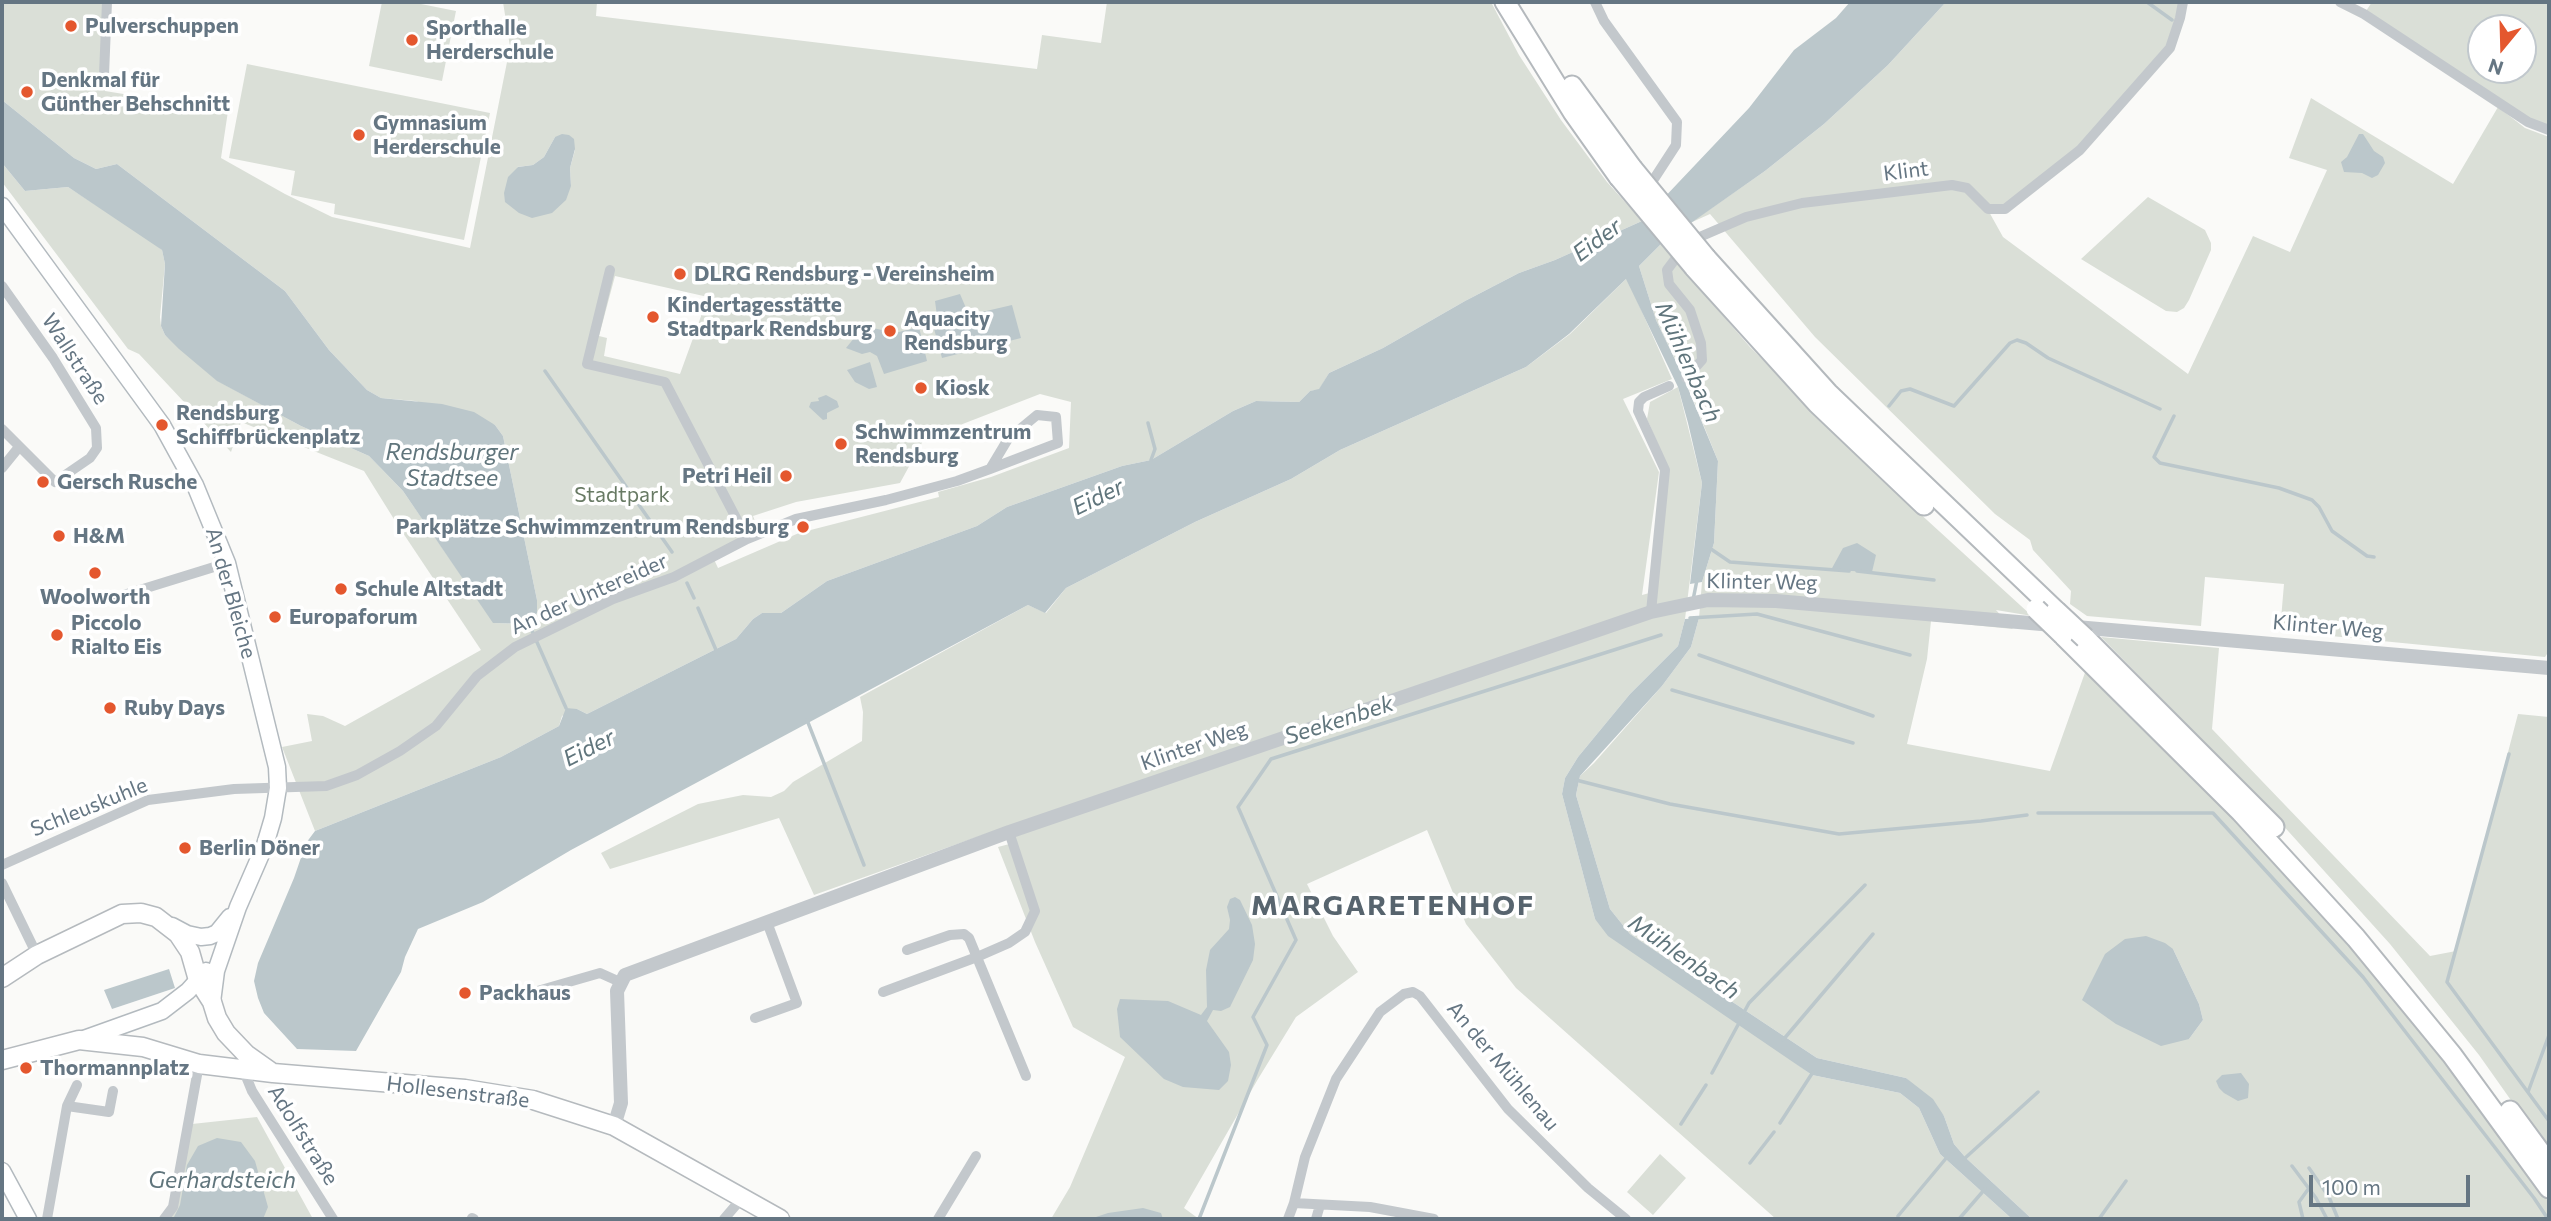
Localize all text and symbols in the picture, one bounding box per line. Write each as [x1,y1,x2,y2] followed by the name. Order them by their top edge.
[85,13,239,39] place label: Pulverschuppen
[2467,14,2537,84] north arrow
[426,15,554,65] place label: Sporthalle Herderschule
[63,18,79,34] marker: Pulverschuppen
[404,32,420,48] marker: Sporthalle Herderschule
[2485,54,2506,81] text: N
[41,67,230,117] place label: Denkmal für Günther Behschnitt
[19,84,35,100] marker: Denkmal für Günther Behschnitt
[373,110,501,160] place label: Gymnasium Herderschule
[351,127,367,143] marker: Gymnasium Herderschule
[1882,156,1930,186] street label: Klint
[1567,213,1627,267] water label: Eider
[694,261,995,287] place label: DLRG Rendsburg - Vereinsheim
[672,266,688,282] marker: DLRG Rendsburg - Vereinsheim
[667,292,872,342] place label: Kindertagesstätte Stadtpark Rendsburg
[1649,297,1727,427] water label: Mühlenbach
[904,306,1008,356] place label: Aquacity Rendsburg
[36,309,114,409] street label: Wallstraße
[645,309,661,325] marker: Kindertagesstätte Stadtpark Rendsburg
[882,323,898,339] marker: Aquacity Rendsburg
[935,375,990,401] place label: Kiosk
[913,380,929,396] marker: Kiosk
[176,400,360,450] place label: Rendsburg Schiffbrückenplatz
[154,417,170,433] marker: Rendsburg Schiffbrückenplatz
[855,419,1031,469] place label: Schwimmzentrum Rendsburg
[833,436,849,452] marker: Schwimmzentrum Rendsburg
[386,438,518,492] water label: Rendsburger Stadtsee
[682,463,772,489] place label: Petri Heil
[778,468,794,484] marker: Petri Heil
[57,469,197,495] place label: Gersch Rusche
[1068,473,1128,521] water label: Eider
[35,474,51,490] marker: Gersch Rusche
[574,482,670,508] park label: Stadtpark
[396,514,789,540] place label: Parkplätze Schwimmzentrum Rendsburg
[795,519,811,535] marker: Parkplätze Schwimmzentrum Rendsburg
[73,523,125,549] place label: H&M
[200,525,262,661] street label: An der Bleiche
[51,528,67,544] marker: H&M
[507,548,671,640] street label: An der Untereider
[87,565,103,581] marker: Woolworth
[1706,568,1818,596] street label: Klinter Weg
[355,576,503,602] place label: Schule Altstadt
[333,581,349,597] marker: Schule Altstadt
[40,584,150,610] place label: Woolworth
[289,604,418,630] place label: Europaforum
[267,609,283,625] marker: Europaforum
[71,610,162,660] place label: Piccolo Rialto Eis
[2272,610,2384,644] street label: Klinter Weg
[49,627,65,643] marker: Piccolo Rialto Eis
[1281,689,1397,751] water label: Seekenbek
[124,695,225,721] place label: Ruby Days
[102,700,118,716] marker: Ruby Days
[1137,716,1251,776] street label: Klinter Weg
[559,723,619,773] water label: Eider
[27,772,151,842] street label: Schleuskuhle
[199,835,320,861] place label: Berlin Döner
[177,840,193,856] marker: Berlin Döner
[1253,889,1533,923] district label: MARGARETENHOF
[1623,909,1745,1005] water label: Mühlenbach
[479,980,571,1006] place label: Packhaus
[457,985,473,1001] marker: Packhaus
[1442,996,1564,1136] street label: An der Mühlenau
[40,1055,190,1081] place label: Thormannplatz
[18,1060,34,1076] marker: Thormannplatz
[385,1071,531,1113] street label: Hollesenstraße
[262,1080,344,1190] street label: Adolfstraße
[2313,1162,2474,1206] scale bar
[148,1166,296,1194] water label: Gerhardsteich
[2322,1174,2381,1199] text: 100 m

